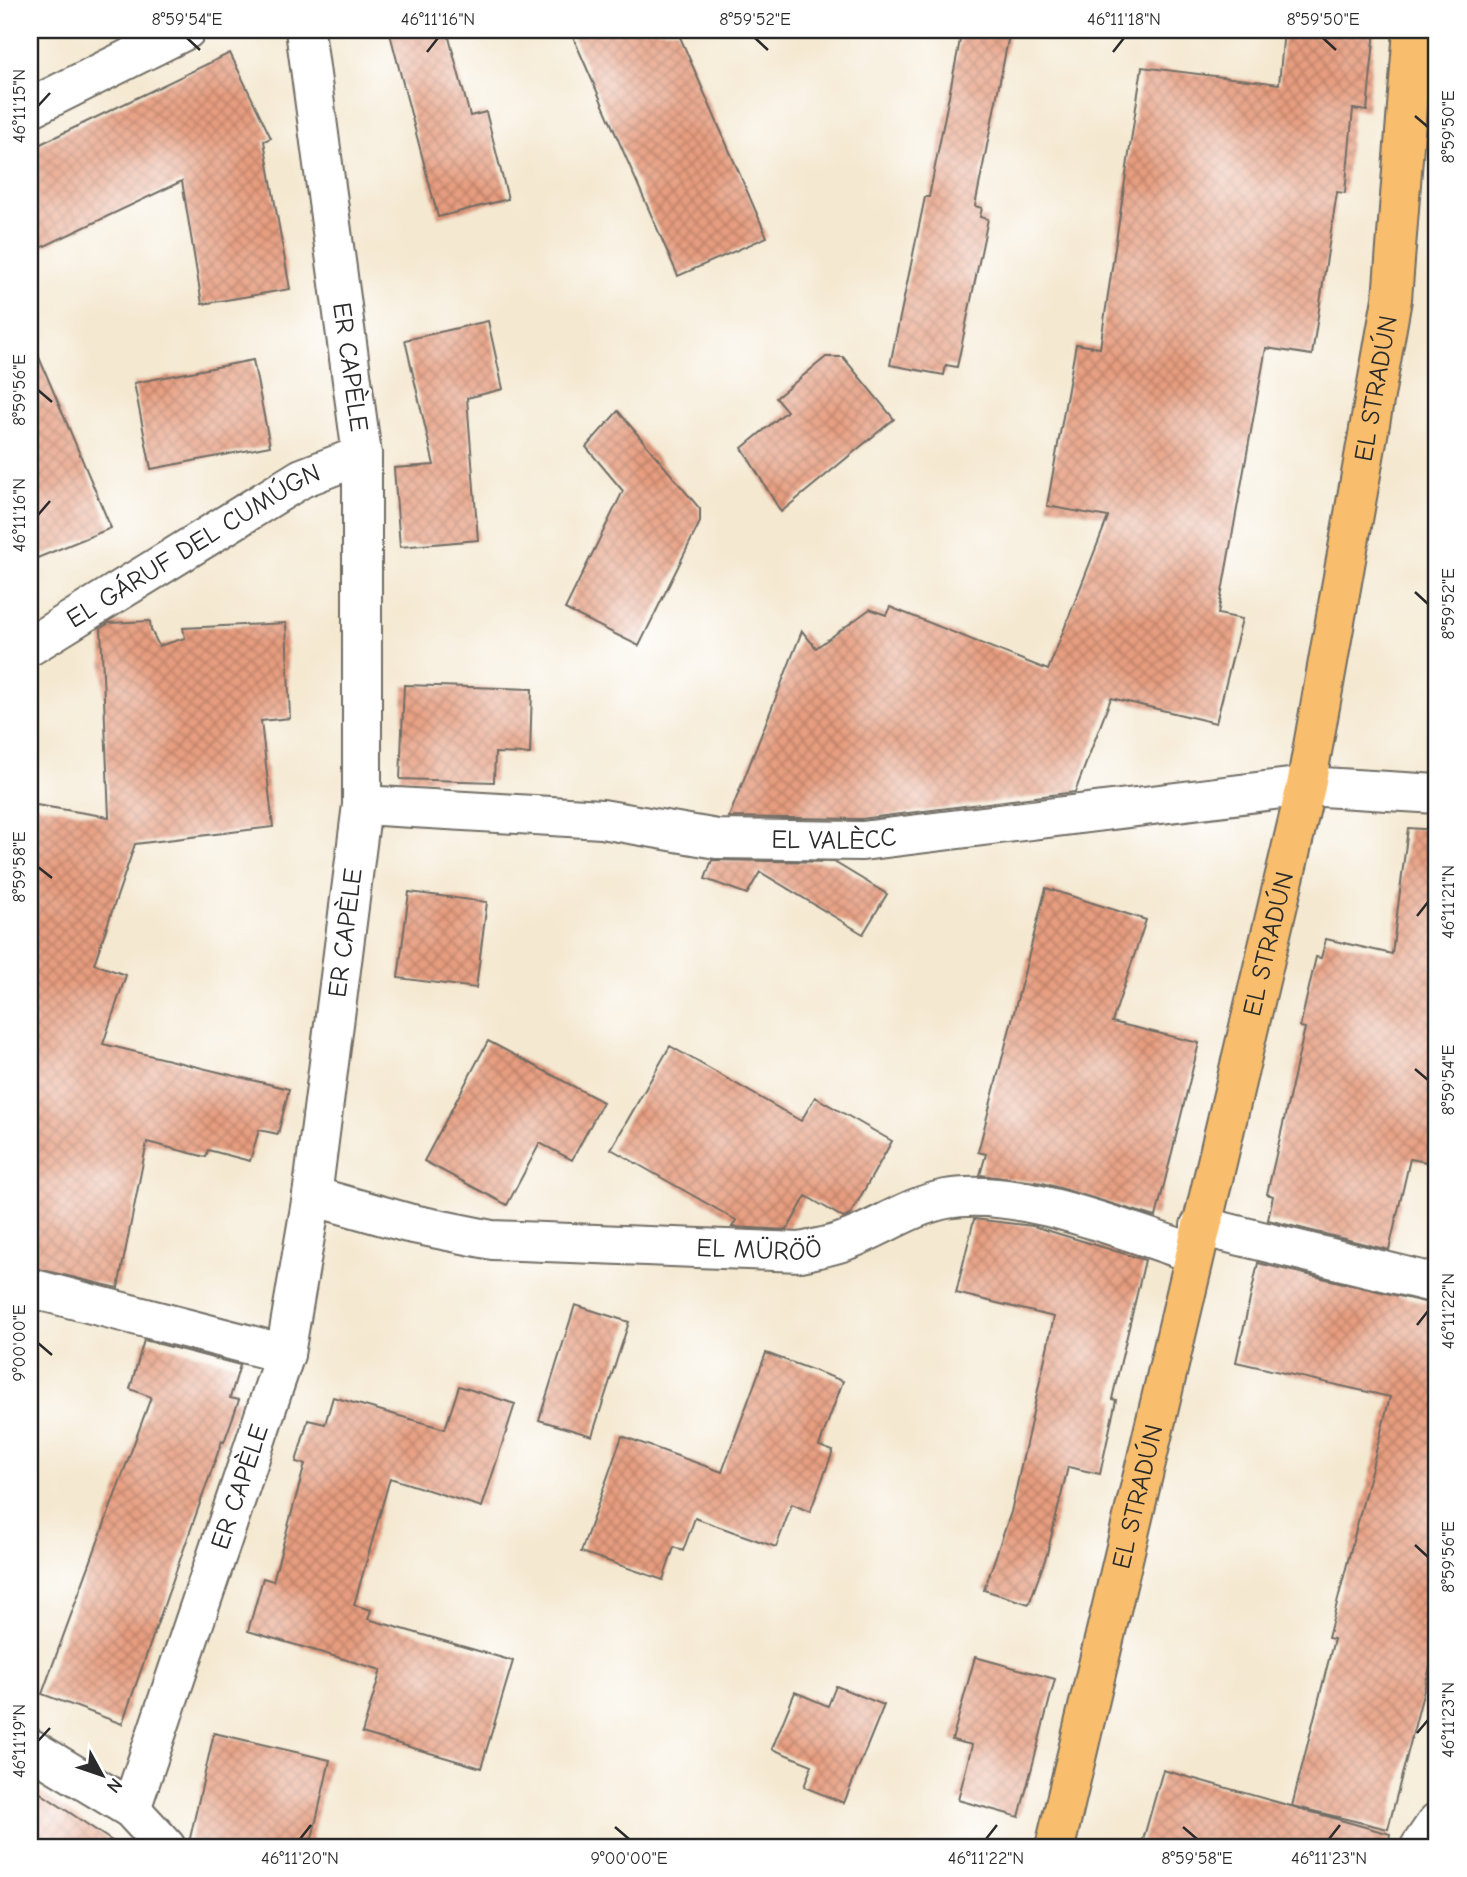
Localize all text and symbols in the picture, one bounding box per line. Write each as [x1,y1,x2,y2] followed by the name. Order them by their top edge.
[152,9,223,30] text: 8°59'54"E
[401,9,475,30] text: 46°11'16"N
[719,9,791,30] text: 8°59'52"E
[1087,9,1161,30] text: 46°11'18"N
[1286,9,1360,30] text: 8°59'50"E
[9,69,30,143] text: 46°11'15"N
[1438,90,1459,164] text: 8°59'50"E
[326,300,375,433] street label: ER CAPÈLE
[1349,313,1404,464] street label: EL STRADÚN
[9,354,30,426] text: 8°59'56"E
[62,458,324,634] street label: EL GÁRUF DEL CUMÚGN
[9,478,30,552] text: 46°11'16"N
[1438,568,1459,640] text: 8°59'52"E
[771,822,898,856] street label: EL VALÈCC
[9,831,30,903] text: 8°59'58"E
[1438,865,1459,939] text: 46°11'21"N
[323,866,369,999] street label: ER CAPÈLE
[1237,869,1300,1019] street label: EL STRADÚN
[1438,1044,1459,1115] text: 8°59'54"E
[696,1233,825,1267] street label: EL MÜRÖÖ
[1438,1273,1459,1349] text: 46°11'22"N
[9,1304,30,1382] text: 9°00'00"E
[205,1421,275,1553] street label: ER CAPÈLE
[1106,1422,1169,1572] street label: EL STRADÚN
[1438,1521,1459,1593] text: 8°59'56"E
[1438,1682,1459,1758] text: 46°11'23"N
[9,1704,30,1778] text: 46°11'19"N
[66,1741,136,1811] north arrow
[102,1773,127,1797] text: N
[261,1848,339,1869] text: 46°11'20"N
[590,1848,668,1869] text: 9°00'00"E
[948,1848,1024,1869] text: 46°11'22"N
[1161,1848,1233,1869] text: 8°59'58"E
[1291,1848,1367,1869] text: 46°11'23"N

